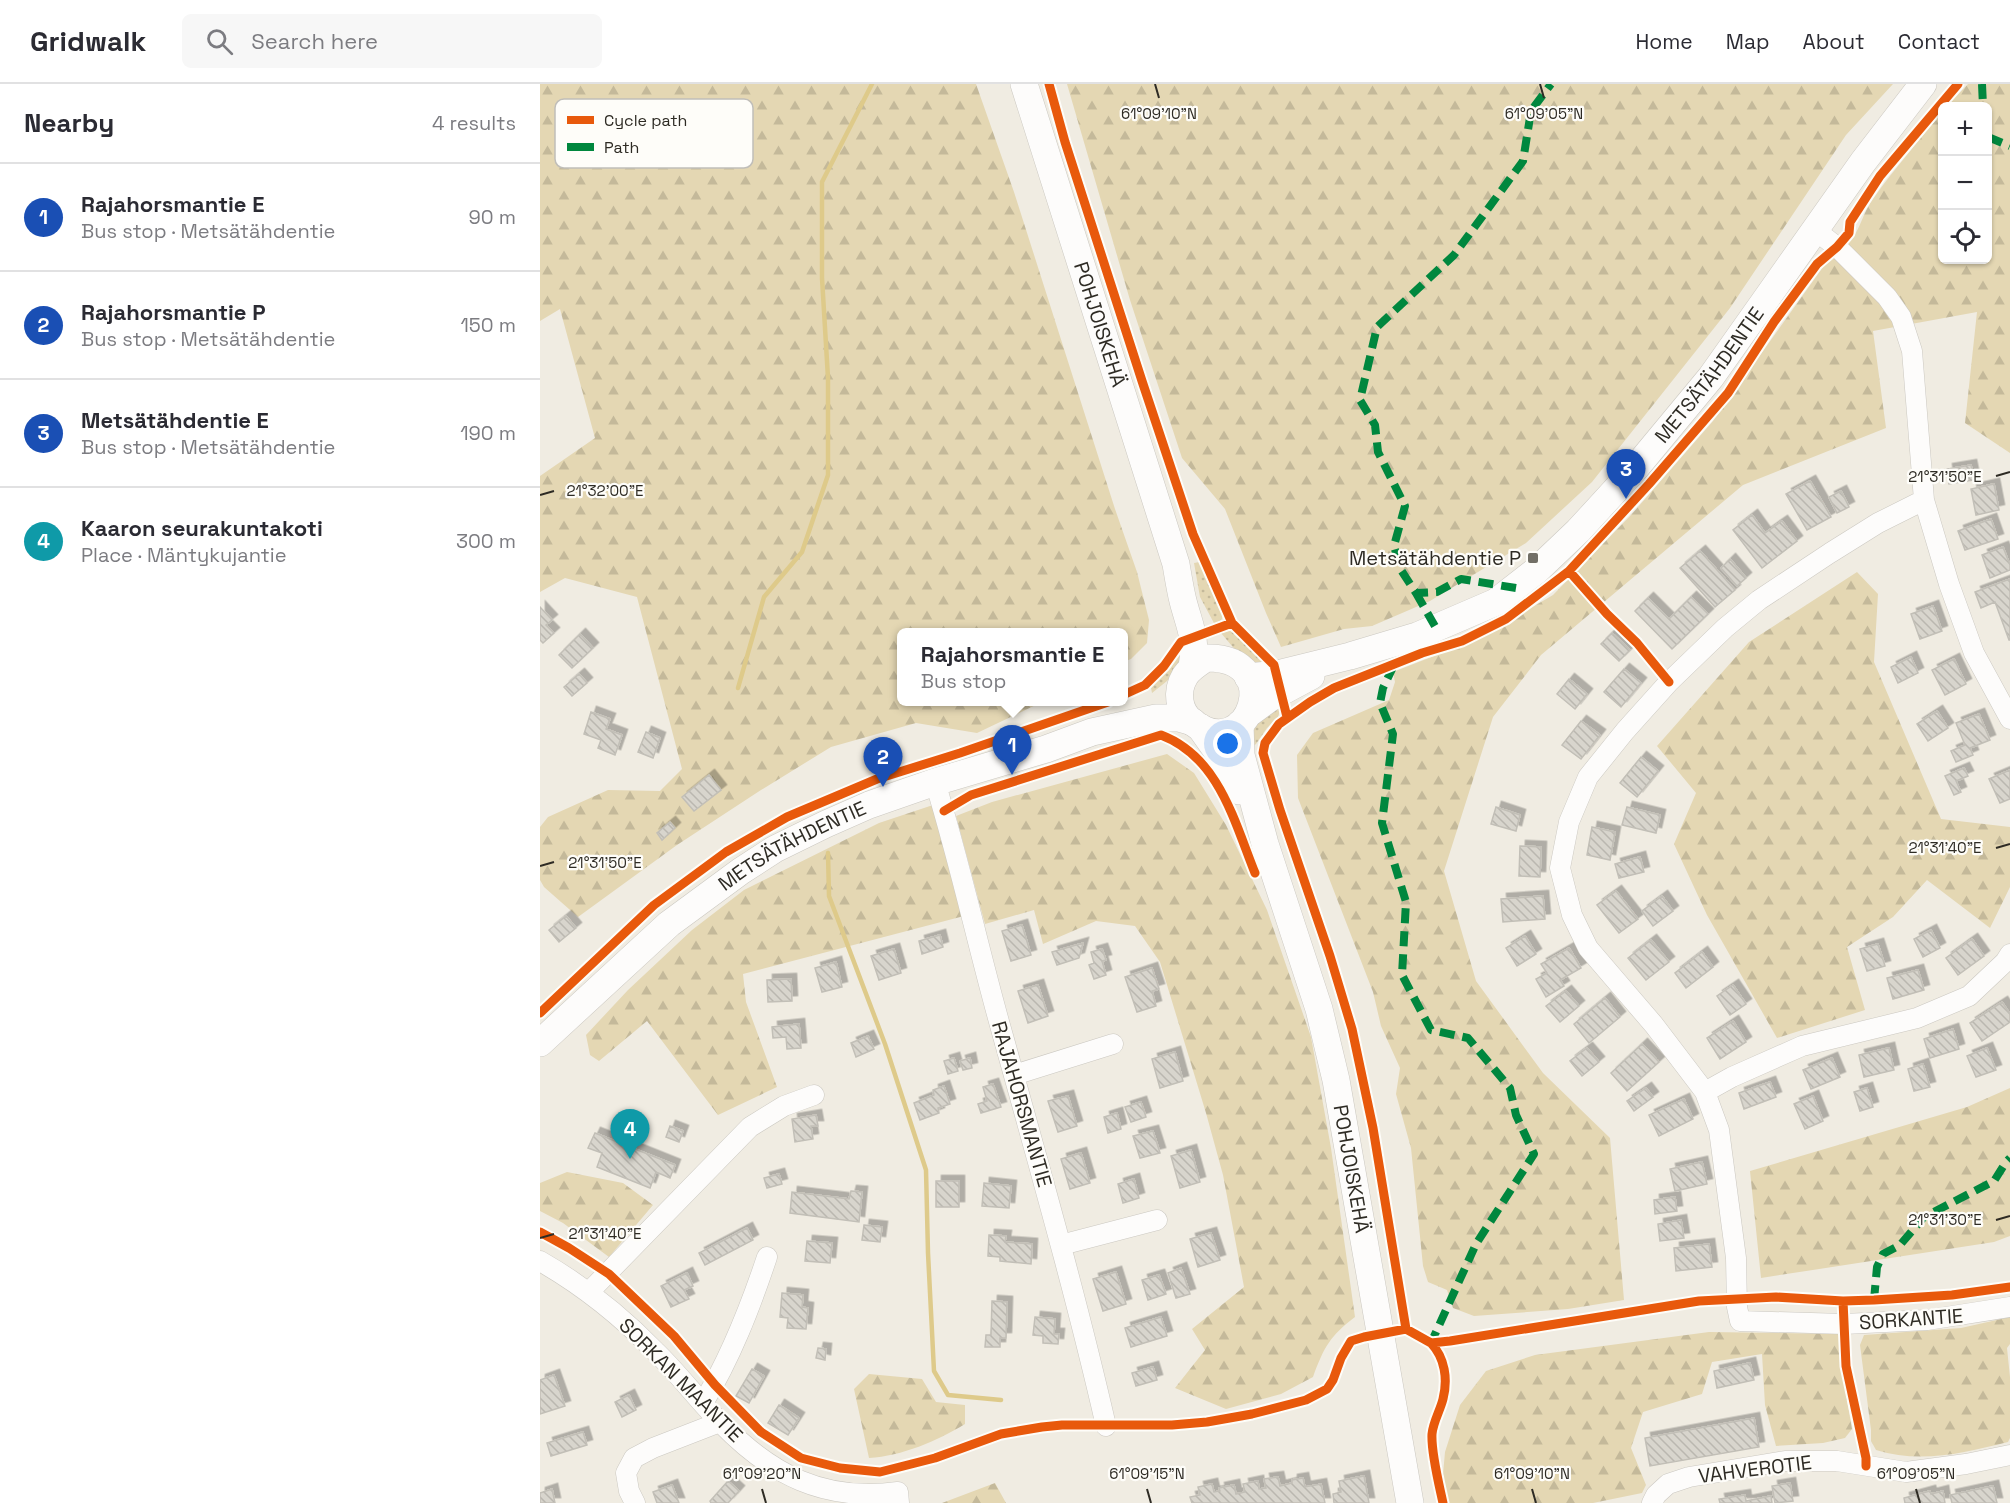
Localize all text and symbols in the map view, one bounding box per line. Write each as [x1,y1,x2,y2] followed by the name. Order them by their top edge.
[182,14,602,68] search box
[30,23,146,59] text: Gridwalk
[203,25,236,58] icon: search
[251,27,378,55] text: Search here
[1635,28,1693,55] text: Home
[1726,28,1770,55] text: Map
[1803,28,1865,55] text: About
[1898,28,1980,55] text: Contact
[555,99,753,168] legend
[1938,102,1992,264] map controls
[1938,102,1992,156] button: +
[1121,104,1197,123] text: 61°09'10"N
[1505,104,1583,123] text: 61°09'05"N
[24,106,114,140] text: Nearby
[432,110,516,136] text: 4 results
[604,110,687,131] text: Cycle path
[604,137,639,158] text: Path
[1938,156,1992,210] button: −
[81,190,264,218] text: Rajahorsmantie E
[39,204,48,230] text: 1
[469,204,516,230] text: 90 m
[1938,210,1992,264] button: locate
[81,218,335,244] text: Bus stop · Metsätähdentie
[1068,258,1132,390] street label: POHJOISKEHÄ
[81,298,265,326] text: Rajahorsmantie P
[1649,302,1770,448] street label: METSÄTÄHDENTIE
[38,312,49,338] text: 2
[461,312,516,338] text: 150 m
[81,326,335,352] text: Bus stop · Metsätähdentie
[81,406,269,434] text: Metsätähdentie E
[37,420,50,446] text: 3
[460,420,516,446] text: 190 m
[81,434,335,460] text: Bus stop · Metsätähdentie
[1606,450,1646,499] pin: 3
[1908,467,1982,486] text: 21°31'50"E
[567,481,643,500] text: 21°32'00"E
[81,514,323,542] text: Kaaron seurakuntakoti
[37,528,50,554] text: 4
[456,528,516,554] text: 300 m
[81,542,287,568] text: Place · Mäntykujantie
[1349,545,1521,571] place label: Metsätähdentie P
[1526,551,1540,565] marker: Metsätähdentie P
[897,628,1128,706] popup
[921,640,1104,668] text: Rajahorsmantie E
[921,668,1006,694] text: Bus stop
[992,726,1032,775] pin: 1
[1213,729,1242,758] your location
[864,738,902,787] pin: 2
[713,795,870,897] street label: METSÄTÄHDENTIE
[1908,838,1982,857] text: 21°31'40"E
[568,853,642,872] text: 21°31'50"E
[986,1018,1058,1190] street label: RAJAHORSMANTIE
[1328,1103,1376,1235] street label: POHJOISKEHÄ
[610,1110,650,1159] pin: 4
[1908,1210,1982,1229] text: 21°31'30"E
[568,1224,642,1243] text: 21°31'40"E
[1858,1302,1964,1336] street label: SORKANTIE
[613,1312,749,1448] street label: SORKAN MAANTIE
[1697,1449,1813,1489] street label: VAHVEROTIE
[723,1464,801,1483] text: 61°09'20"N
[1109,1464,1185,1483] text: 61°09'15"N
[1494,1464,1570,1483] text: 61°09'10"N
[1877,1464,1955,1483] text: 61°09'05"N

